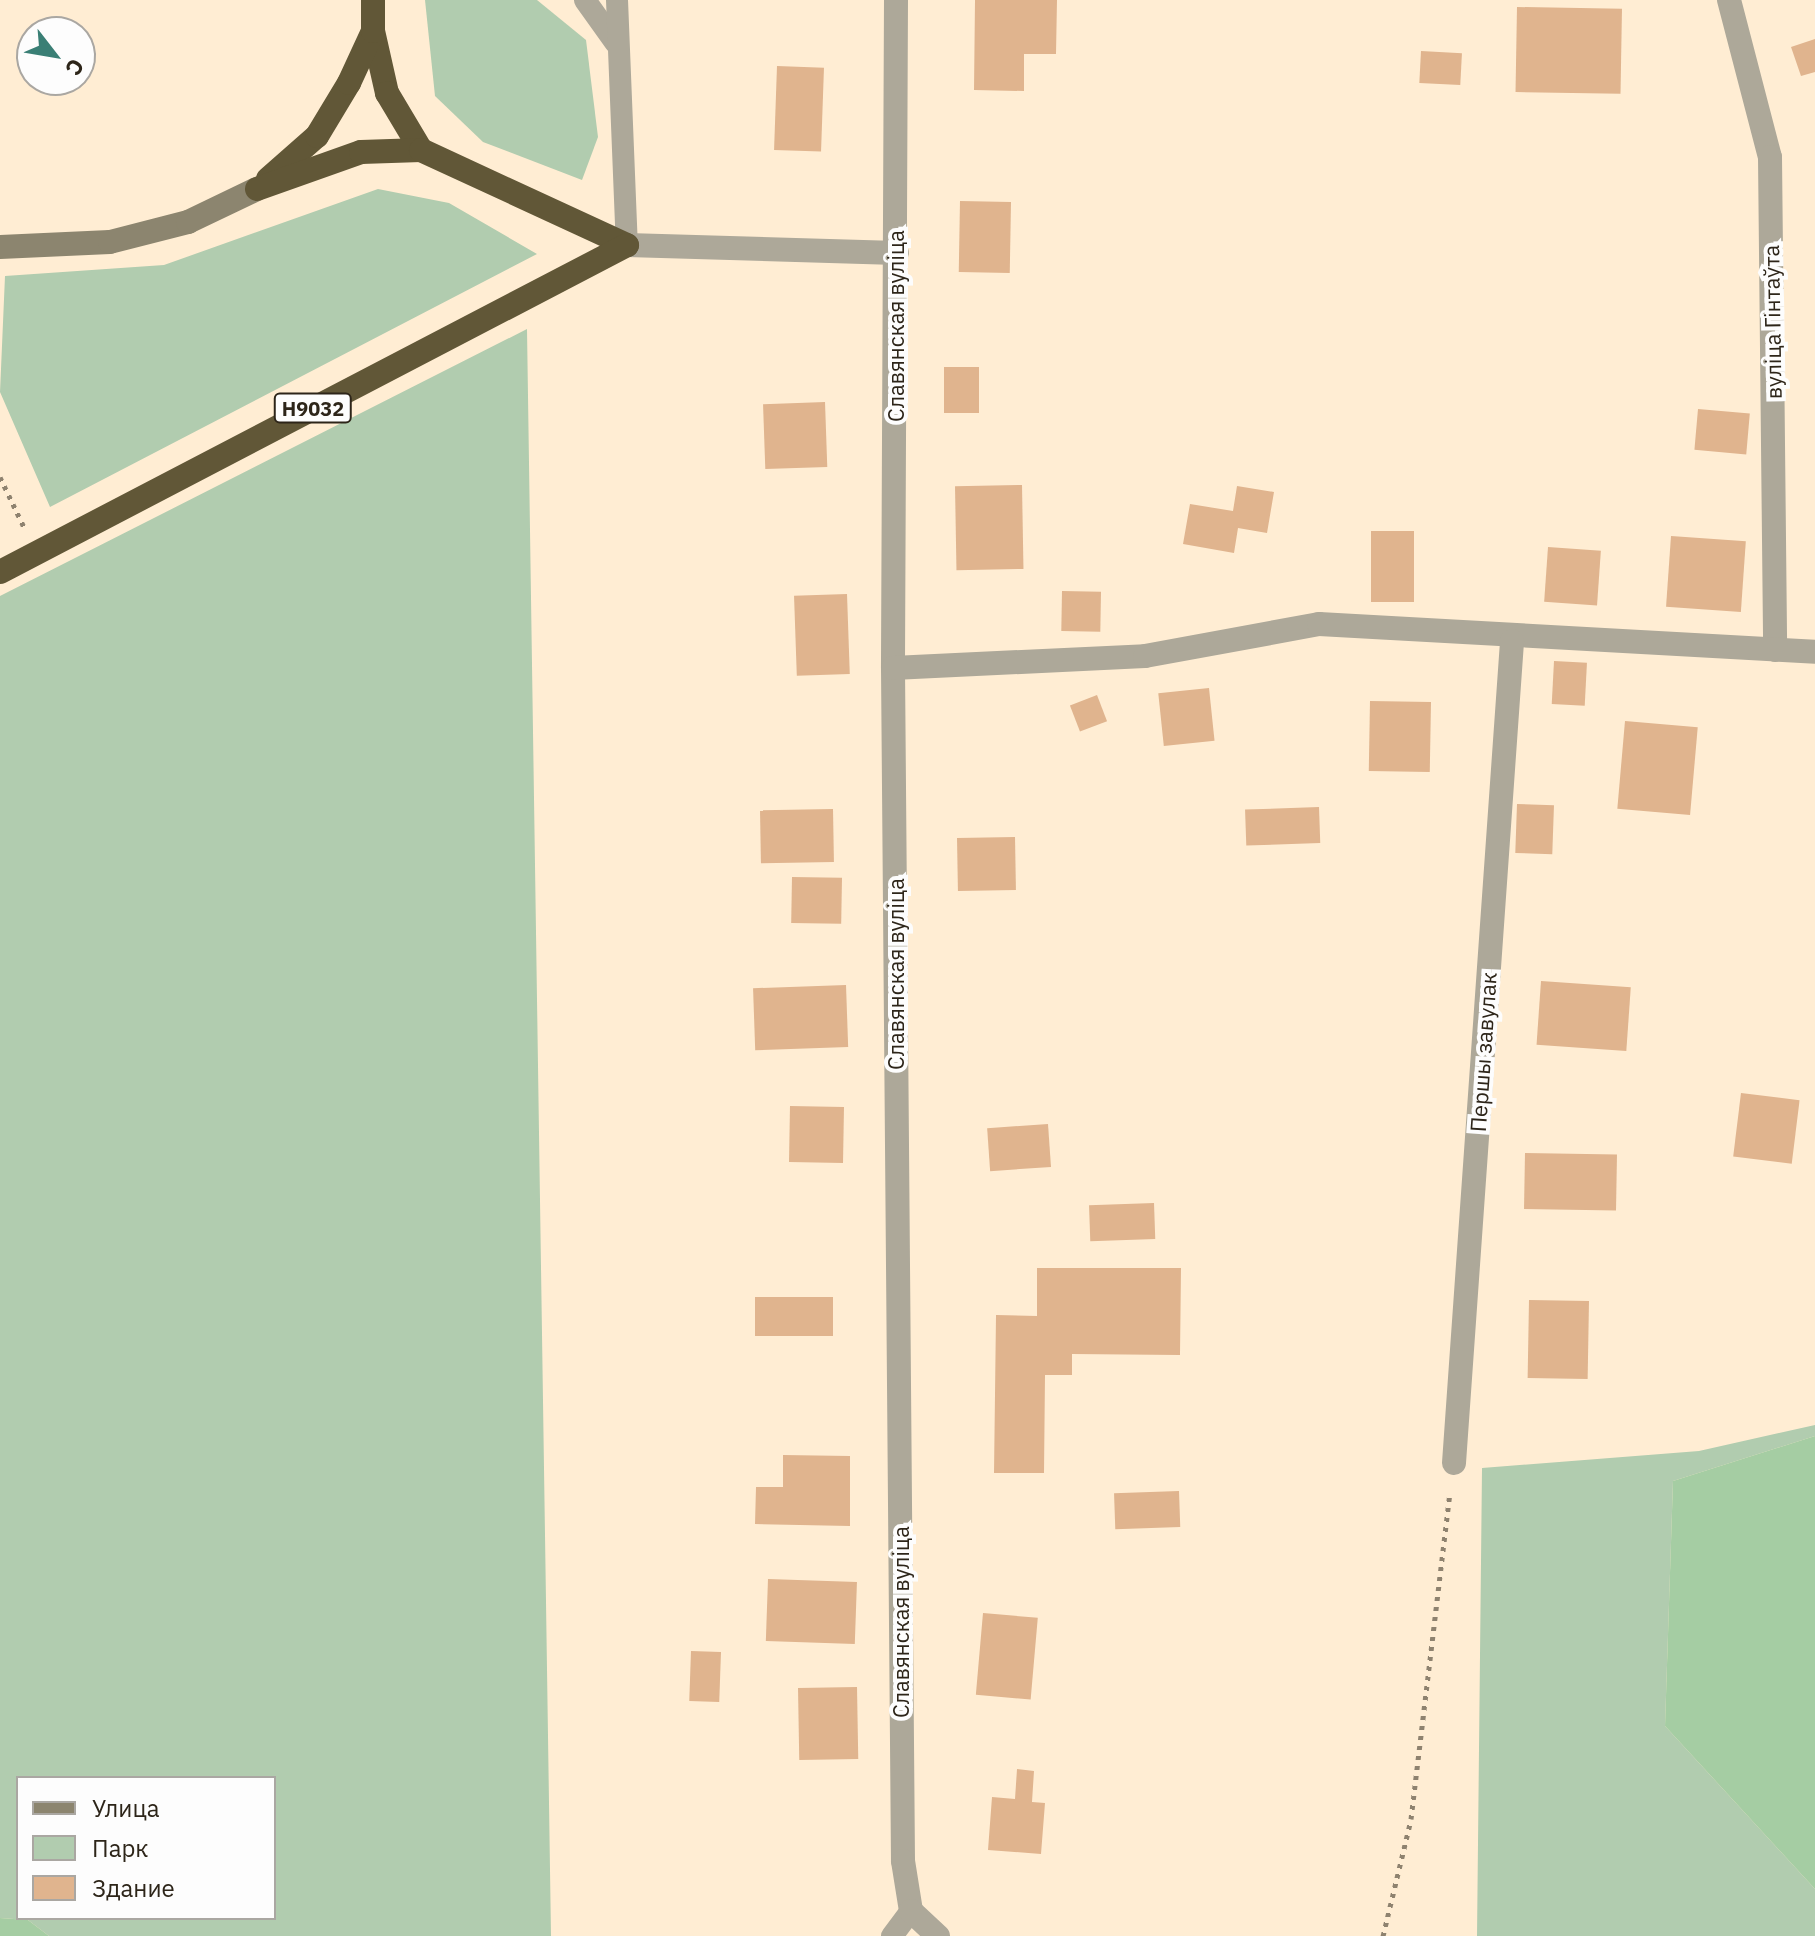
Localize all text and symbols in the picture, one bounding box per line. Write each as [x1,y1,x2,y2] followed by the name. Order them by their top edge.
[16,16,96,96] north arrow
[59,54,91,81] text: С
[883,230,909,422] street label: Славянская вуліца
[1757,245,1787,399] street label: вуліца Гінтаўта
[273,392,353,424] road number: Н9032
[883,878,909,1070] street label: Славянская вуліца
[1464,971,1502,1133] street label: Першы завулак
[888,1526,914,1718] street label: Славянская вуліца
[16,1776,276,1920] legend
[92,1792,160,1824] text: Улица
[92,1832,149,1864] text: Парк
[92,1872,175,1904] text: Здание

